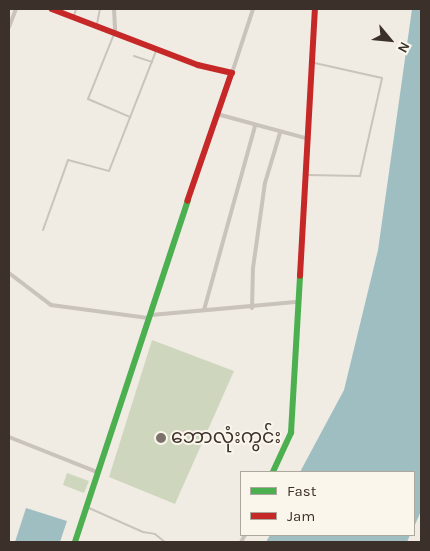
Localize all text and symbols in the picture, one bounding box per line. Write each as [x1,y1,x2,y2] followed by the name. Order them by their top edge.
[365,15,415,65] north arrow
[394,39,414,56] text: N
[171,427,281,449] place label: ဘောလုံးကွင်း
[155,432,167,444] marker: ဘောလုံးကွင်း
[240,471,415,536] legend
[287,482,316,500] text: Fast
[287,507,315,525] text: Jam

